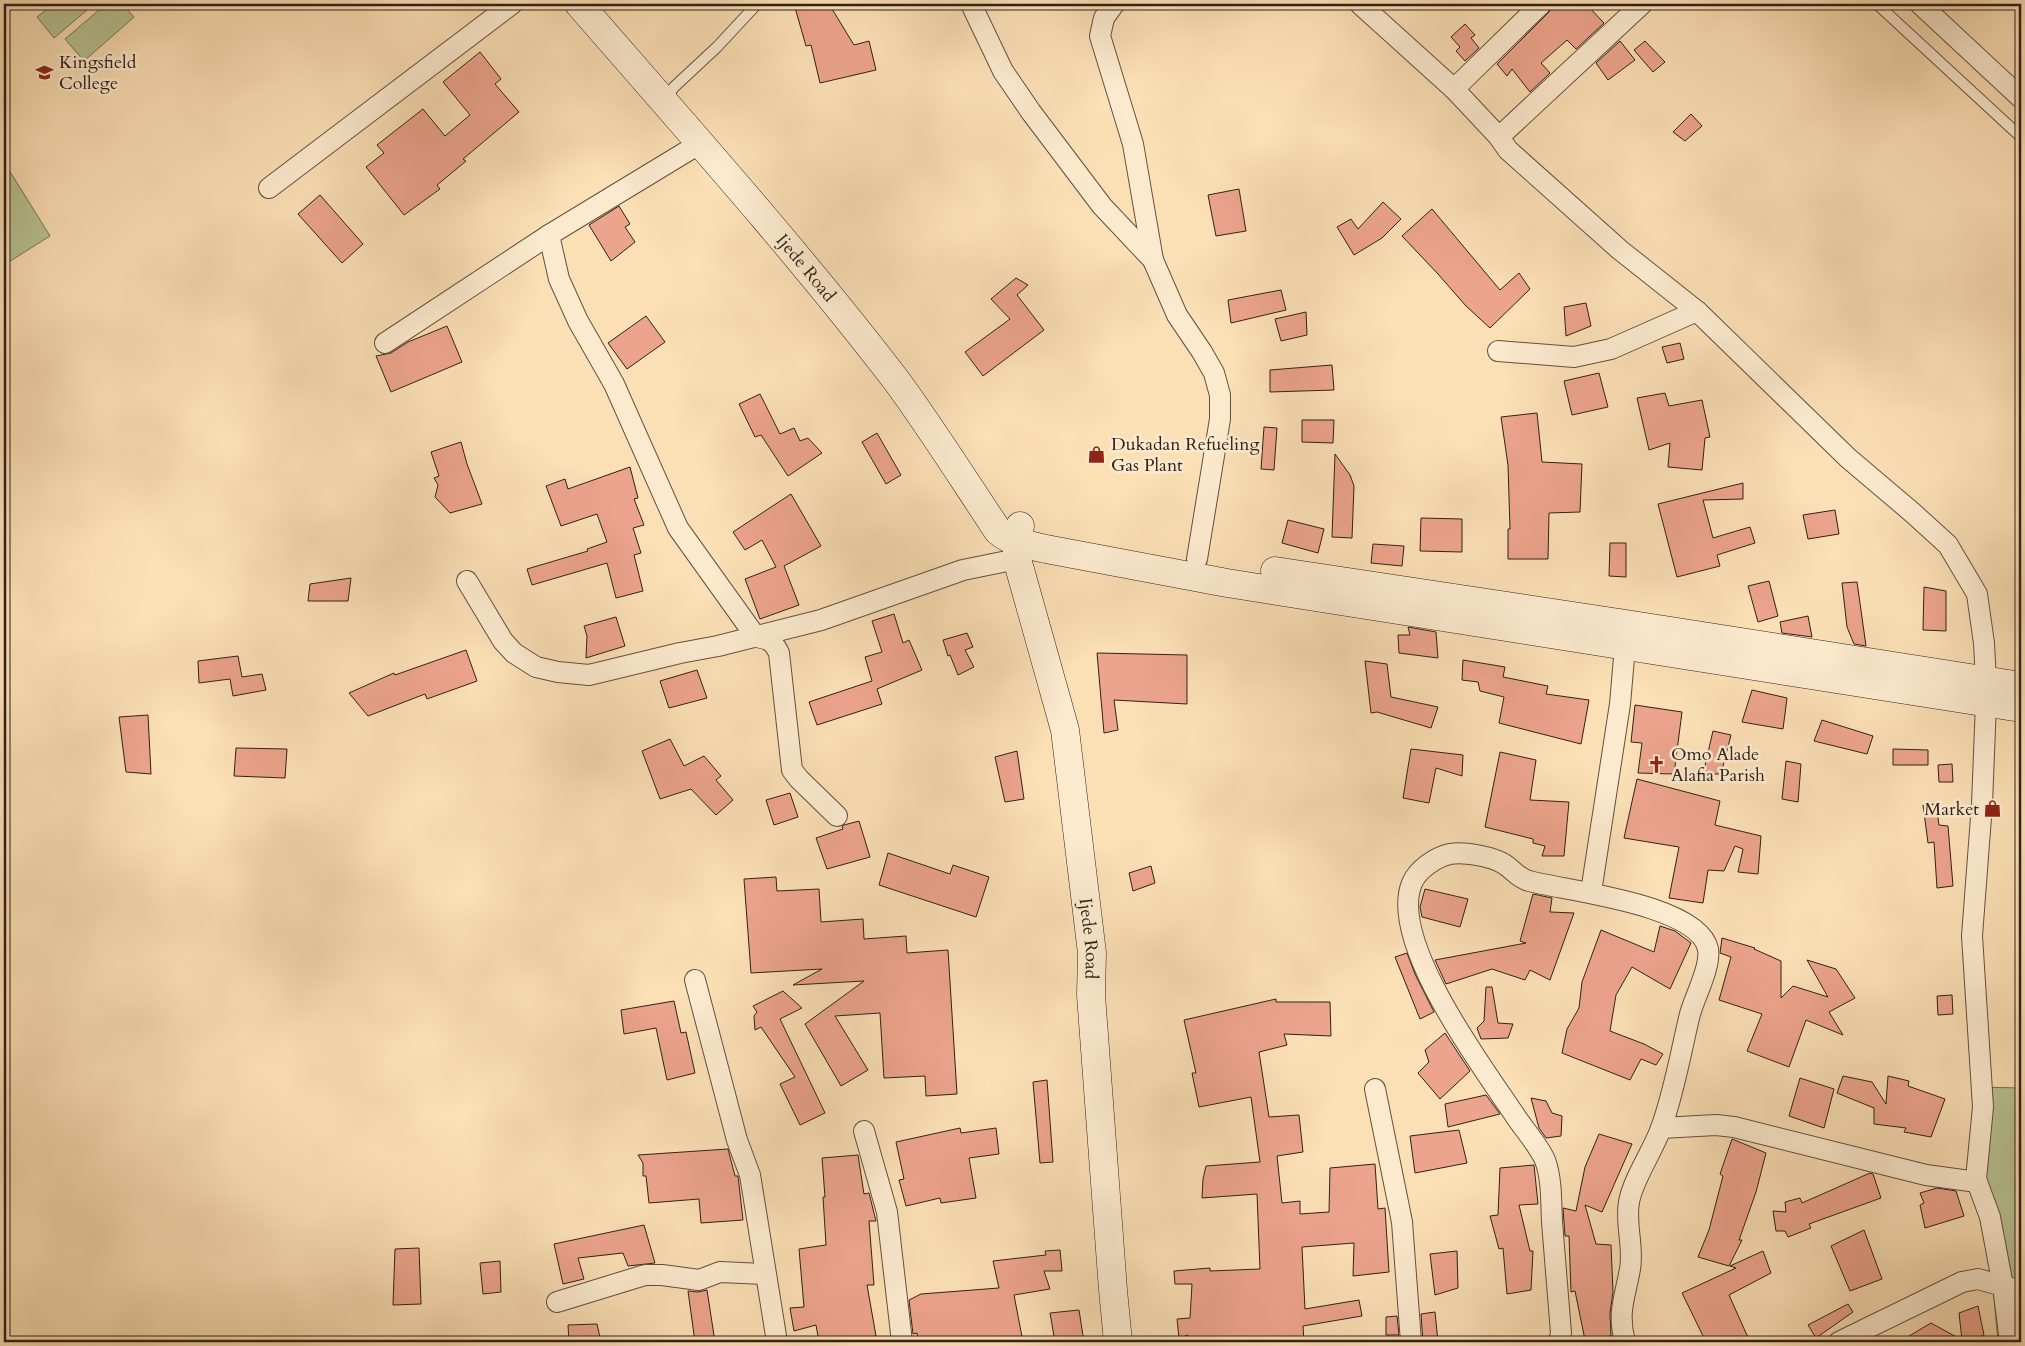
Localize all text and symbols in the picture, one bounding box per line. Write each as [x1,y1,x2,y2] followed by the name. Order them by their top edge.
[59,50,137,96] place label: Kingsfield College
[35,62,55,82] school or university icon: Kingsfield College
[770,229,842,308] street label: Ijede Road
[1111,432,1260,478] place label: Dukadan Refueling Gas Plant
[1087,444,1107,464] shop icon: Dukadan Refueling Gas Plant
[1671,742,1765,788] place label: Omo Alade Alafia Parish
[1647,754,1667,774] church icon: Omo Alade Alafia Parish
[1924,797,1979,822] place label: Market
[1983,799,2003,819] shop icon: Market
[1072,897,1104,980] street label: Ijede Road

